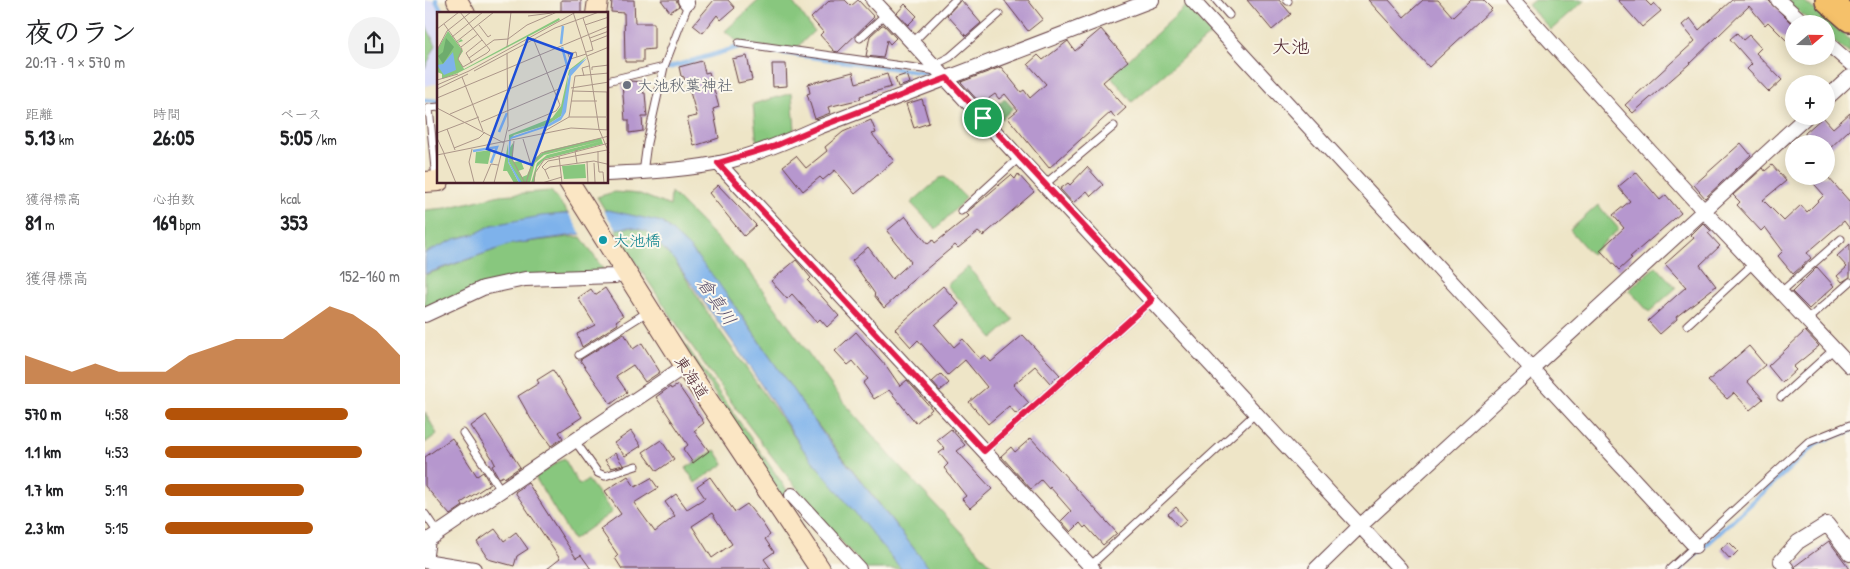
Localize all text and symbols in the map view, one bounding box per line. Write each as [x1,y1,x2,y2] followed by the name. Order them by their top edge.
[437,12,609,184] inset map
[25,13,137,51] text: 夜のラン
[1785,15,1835,65] north arrow
[1785,15,1835,185] map controls
[348,17,400,69] button: share
[1272,33,1310,59] district label: 大池
[25,51,125,73] text: 20:17 · 9 × 570 m
[637,74,733,96] place label: 大池秋葉神社
[1785,75,1835,125] button: +
[621,79,633,91] marker: 大池秋葉神社
[962,97,1004,139] pin
[25,104,53,123] text: 距離
[153,104,181,123] text: 時間
[280,104,322,123] text: ペース
[969,104,997,132] icon: arrive
[25,123,55,152] text: 5.13
[153,123,194,152] text: 26:05
[280,123,312,152] text: 5:05
[55,130,74,149] text: km
[312,130,337,149] text: /km
[1785,135,1835,185] button: −
[25,189,81,208] text: 獲得標高
[153,189,195,208] text: 心拍数
[280,189,301,208] text: kcal
[25,208,42,237] text: 81
[153,208,176,237] text: 169
[280,208,308,237] text: 353
[42,215,54,234] text: m
[176,215,201,234] text: bpm
[613,229,661,251] place label: 大池橋
[597,234,609,246] marker: 大池橋
[339,265,400,287] text: 152–160 m
[25,267,89,289] text: 獲得標高
[692,272,742,330] water label: 倉真川
[670,351,714,403] street label: 東海道
[25,403,61,425] text: 570 m
[105,403,128,425] text: 4:58
[25,441,61,463] text: 1.1 km
[105,441,129,463] text: 4:53
[25,479,63,501] text: 1.7 km
[105,479,127,501] text: 5:19
[25,517,64,539] text: 2.3 km
[105,517,128,539] text: 5:15

